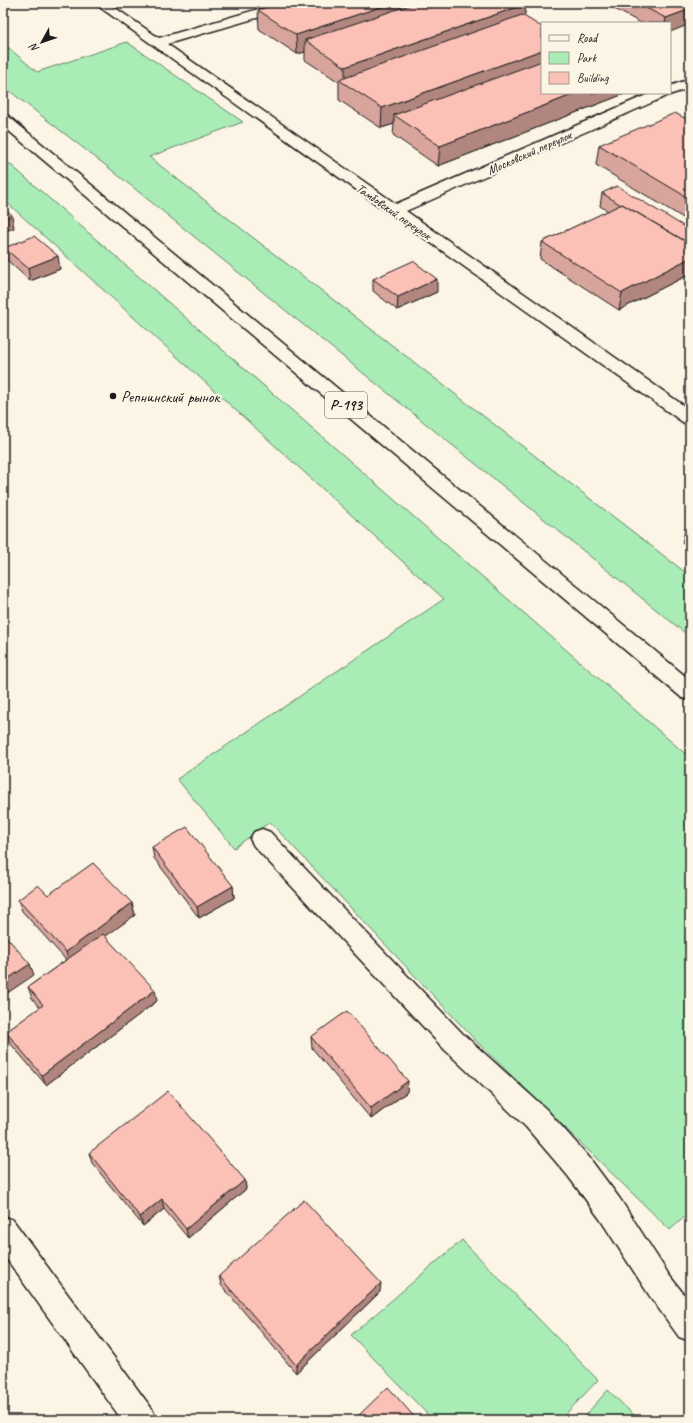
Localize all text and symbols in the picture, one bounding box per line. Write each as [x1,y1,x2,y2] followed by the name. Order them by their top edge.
[22,22,62,62] north arrow
[541,22,671,94] legend
[577,30,599,46] text: Road
[25,40,42,56] text: N
[577,50,598,66] text: Park
[577,70,609,86] text: Building
[485,127,575,179] street label: Московский переулок
[353,180,435,244] street label: Тамбовский переулок
[121,387,220,407] place label: Репнинский рынок
[108,391,118,401] marker: Репнинский рынок
[325,392,367,418] road number: Р-193

